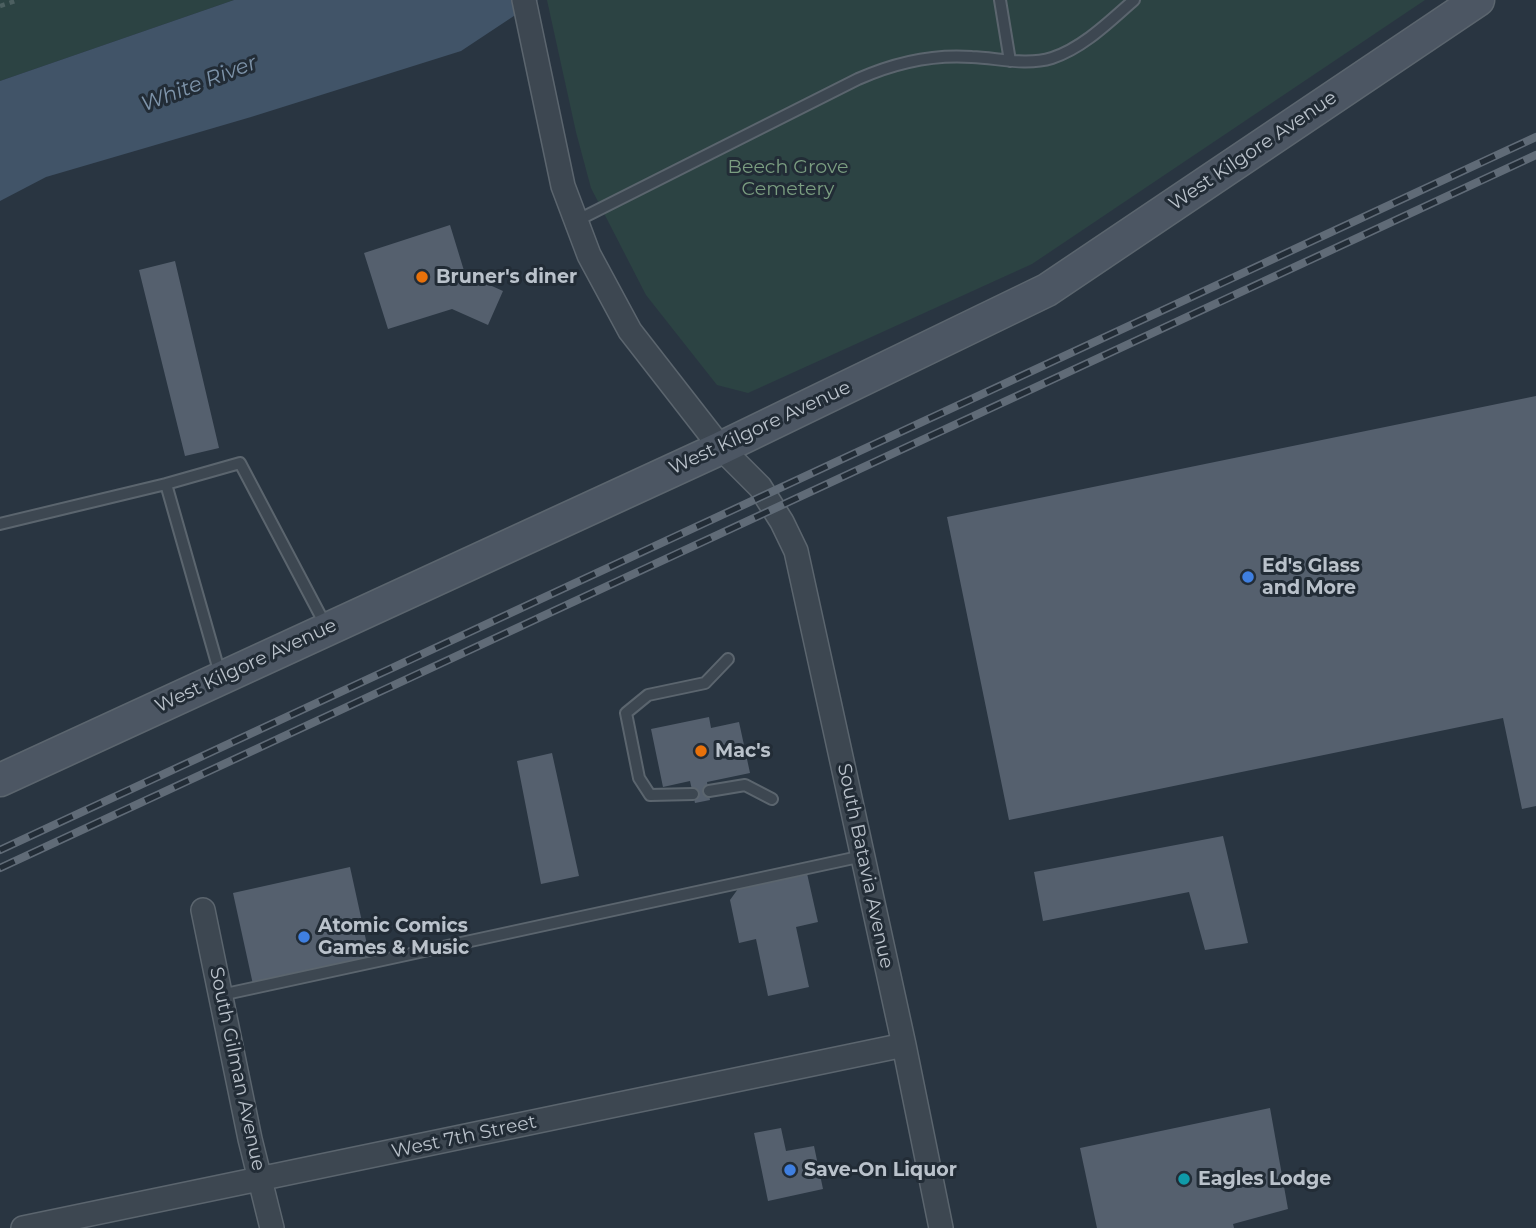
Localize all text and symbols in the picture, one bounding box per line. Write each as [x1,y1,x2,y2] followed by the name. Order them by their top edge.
[138,50,260,118] water label: White River
[1165,86,1341,216] street label: West Kilgore Avenue
[728,156,848,200] park label: Beech Grove Cemetery
[436,266,577,288] place label: Bruner's diner
[414,269,430,285] marker: Bruner's diner
[666,376,854,480] street label: West Kilgore Avenue
[1262,555,1360,599] place label: Ed's Glass and More
[1240,569,1256,585] marker: Ed's Glass and More
[152,614,340,718] street label: West Kilgore Avenue
[715,740,771,762] place label: Mac's
[693,743,709,759] marker: Mac's
[832,761,898,971] street label: South Batavia Avenue
[318,915,469,959] place label: Atomic Comics Games & Music
[296,929,312,945] marker: Atomic Comics Games & Music
[204,965,270,1173] street label: South Gilman Avenue
[390,1111,538,1163] street label: West 7th Street
[804,1159,957,1181] place label: Save-On Liquor
[782,1162,798,1178] marker: Save-On Liquor
[1198,1168,1331,1190] place label: Eagles Lodge
[1176,1171,1192,1187] marker: Eagles Lodge

